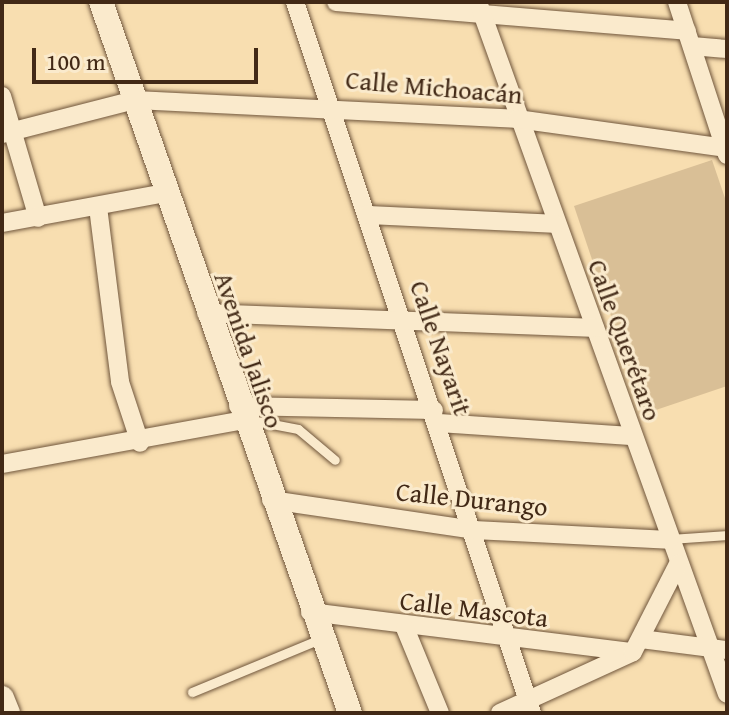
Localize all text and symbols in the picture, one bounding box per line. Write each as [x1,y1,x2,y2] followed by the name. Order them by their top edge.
[36,32,262,82] scale bar
[46,44,106,79] text: 100 m
[344,64,524,110] street label: Calle Michoacán
[581,255,669,425] street label: Calle Querétaro
[208,268,290,432] street label: Avenida Jalisco
[403,277,479,419] street label: Calle Nayarit
[395,476,549,522] street label: Calle Durango
[398,584,550,634] street label: Calle Mascota

